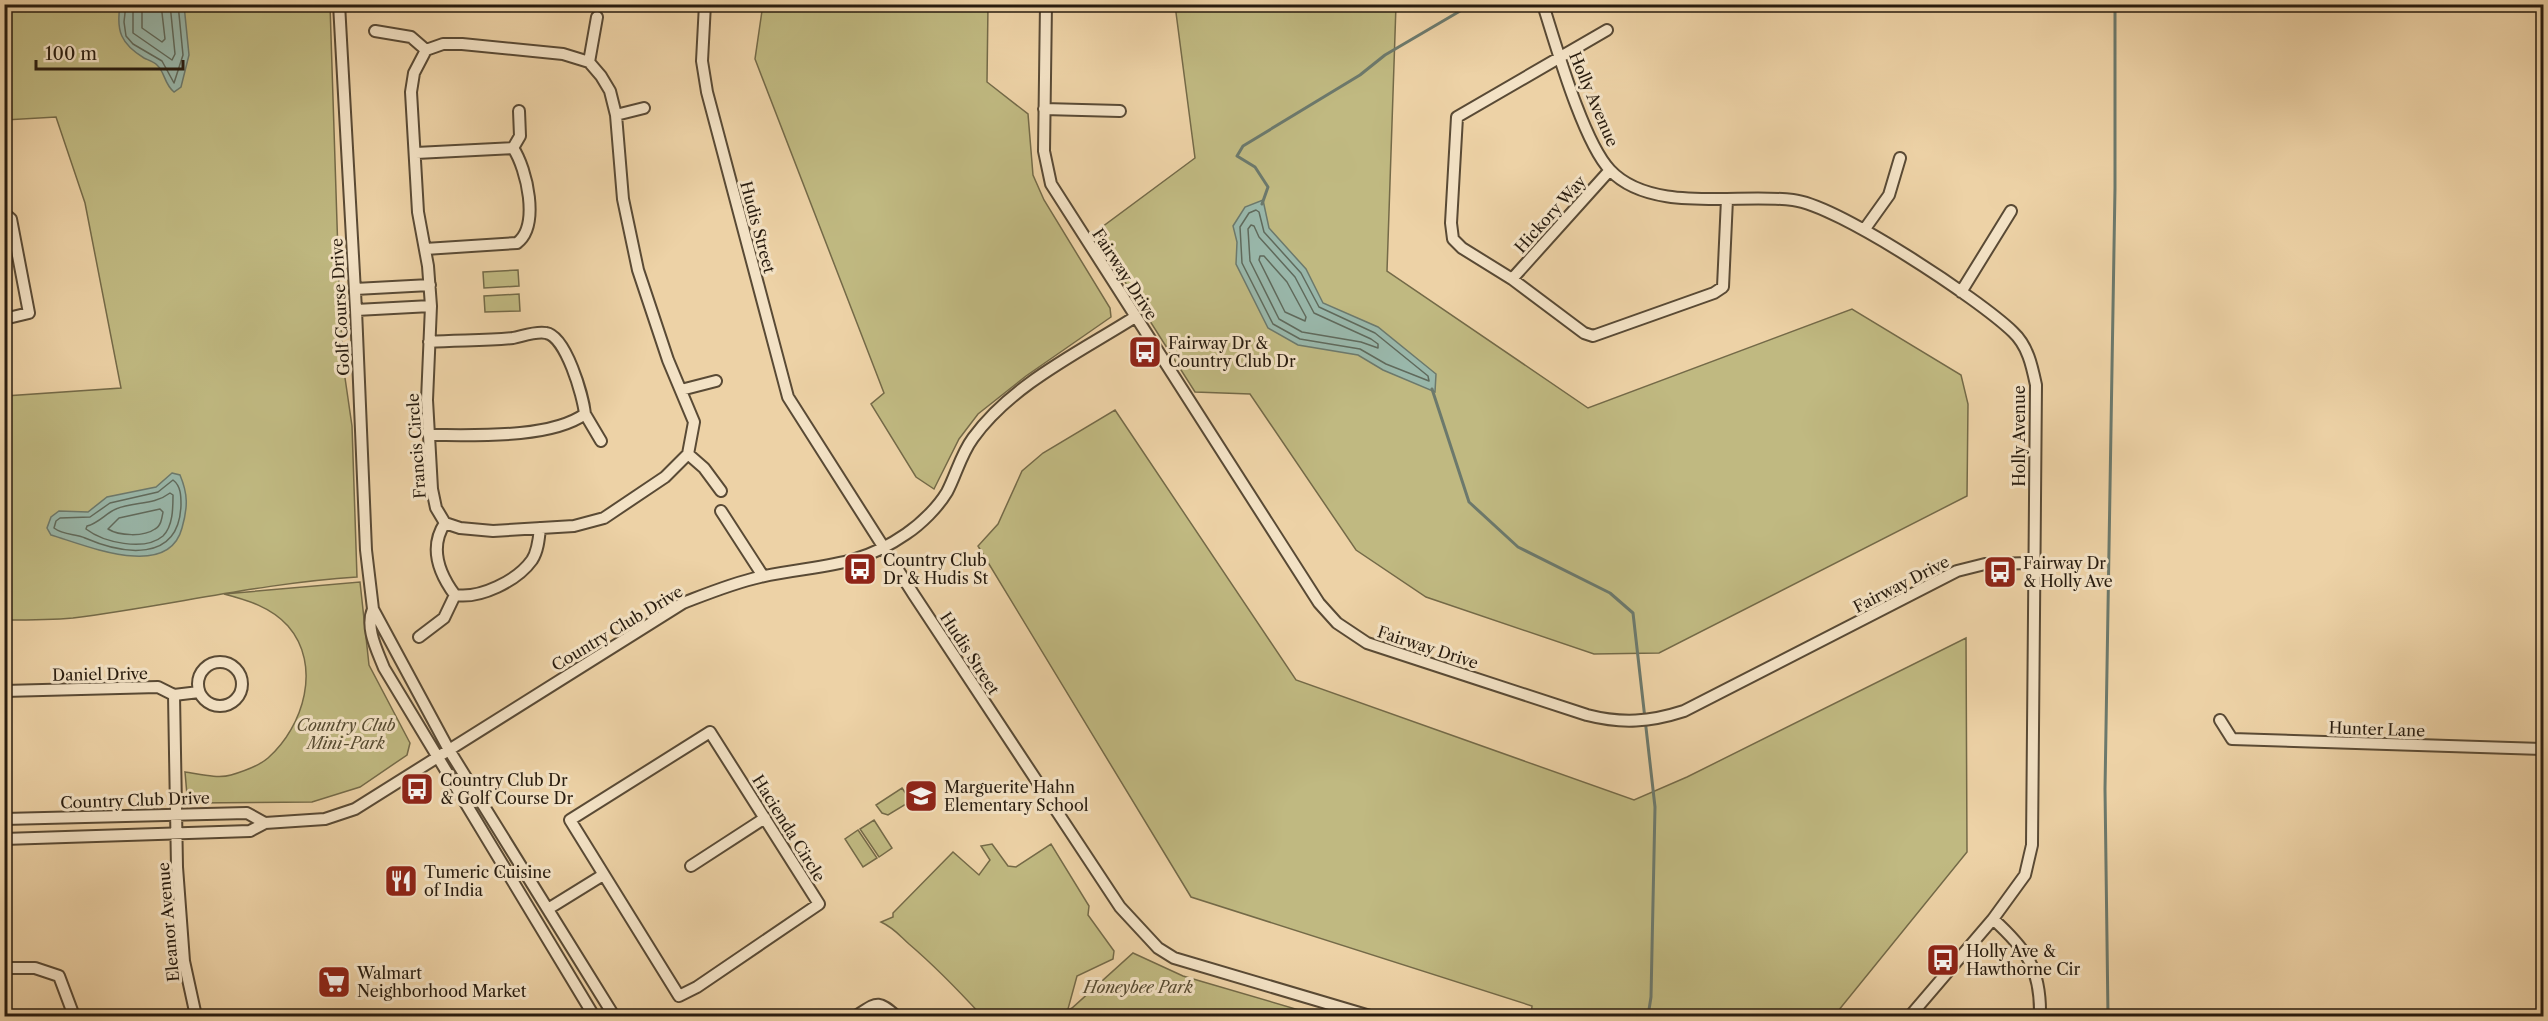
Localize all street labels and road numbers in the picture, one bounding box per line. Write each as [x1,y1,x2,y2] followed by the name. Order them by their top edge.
[1565,48,1623,150] street label: Holly Avenue
[1510,170,1591,257] street label: Hickory Way
[736,179,780,276] street label: Hudis Street
[1088,225,1162,323] street label: Fairway Drive
[326,238,354,376] street label: Golf Course Drive
[2009,385,2029,487] street label: Holly Avenue
[402,392,430,499] street label: Francis Circle
[1850,551,1952,617] street label: Fairway Drive
[548,581,686,675] street label: Country Club Drive
[936,608,1004,698] street label: Hudis Street
[1375,621,1481,673] street label: Fairway Drive
[52,663,148,685] street label: Daniel Drive
[2328,717,2426,741] street label: Hunter Lane
[748,771,830,885] street label: Hacienda Circle
[60,787,210,813] street label: Country Club Drive
[153,861,183,983] street label: Eleanor Avenue

